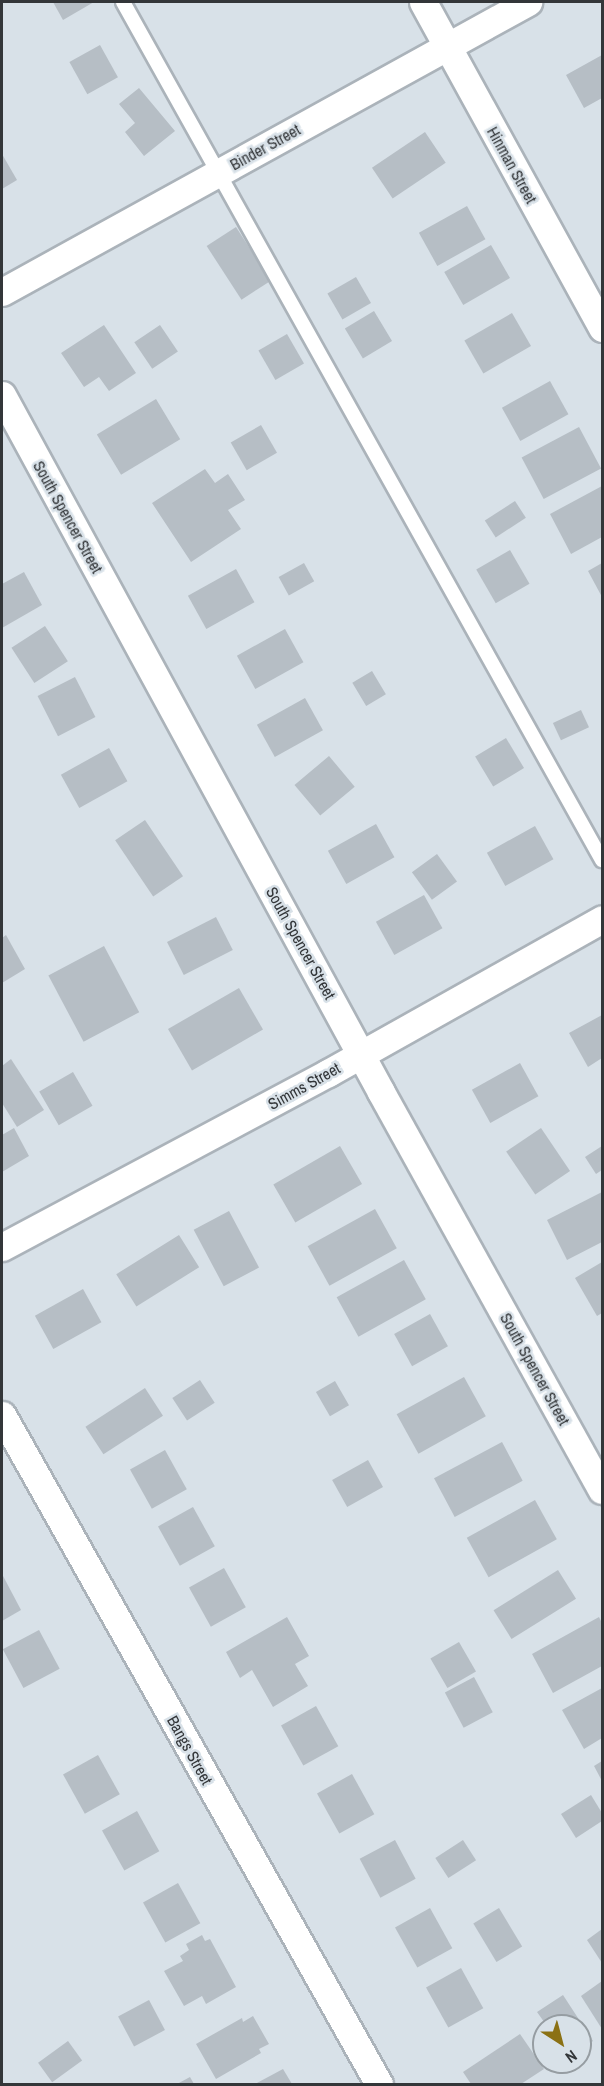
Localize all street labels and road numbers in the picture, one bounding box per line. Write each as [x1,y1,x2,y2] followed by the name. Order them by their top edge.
[227,120,303,174] street label: Binder Street
[483,123,541,207] street label: Hinman Street
[29,457,107,577] street label: South Spencer Street
[262,883,340,1003] street label: South Spencer Street
[265,1058,343,1114] street label: Simms Street
[496,1309,574,1429] street label: South Spencer Street
[163,1712,217,1788] street label: Bangs Street

